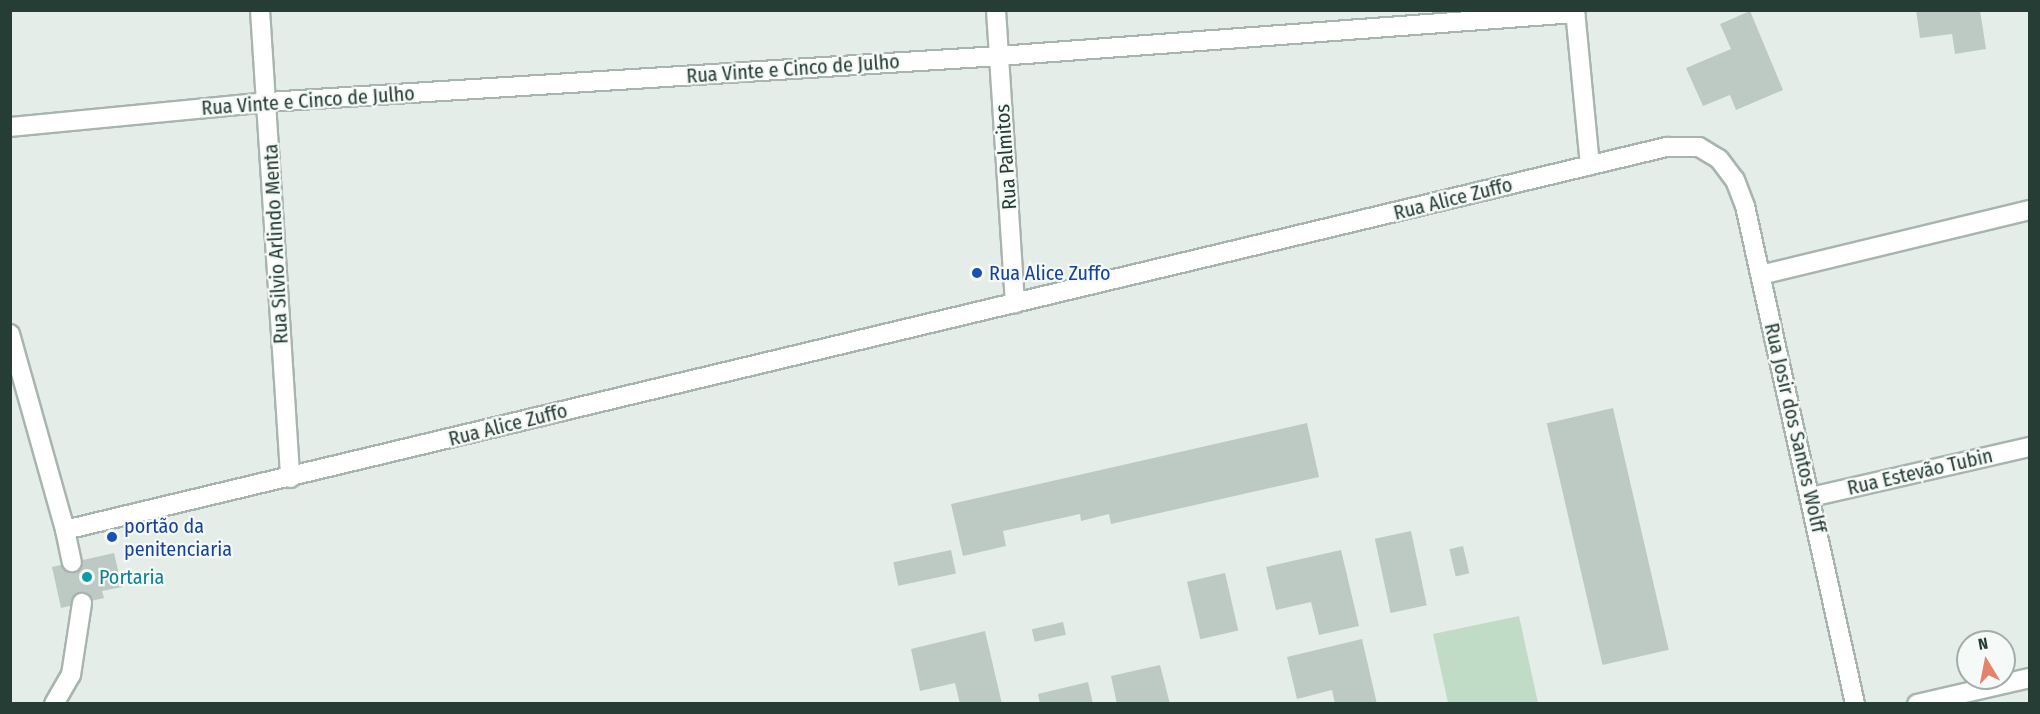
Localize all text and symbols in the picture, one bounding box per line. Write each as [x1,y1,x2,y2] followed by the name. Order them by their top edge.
[686,50,900,88] street label: Rua Vinte e Cinco de Julho
[201,82,415,120] street label: Rua Vinte e Cinco de Julho
[990,103,1022,211] street label: Rua Palmitos
[259,143,293,345] street label: Rua Silvio Arlindo Menta
[1391,173,1515,225] street label: Rua Alice Zuffo
[989,261,1111,285] place label: Rua Alice Zuffo
[970,266,984,280] marker: Rua Alice Zuffo
[1759,321,1831,535] street label: Rua Josir dos Santos Wolff
[446,399,570,451] street label: Rua Alice Zuffo
[1845,444,1995,500] street label: Rua Estevão Tubin
[124,514,232,561] place label: portão da penitenciaria
[105,530,119,544] marker: portão da penitenciaria
[99,565,164,589] place label: Portaria
[80,570,94,584] marker: Portaria
[1956,630,2016,690] north arrow
[1977,634,1990,654] text: N

